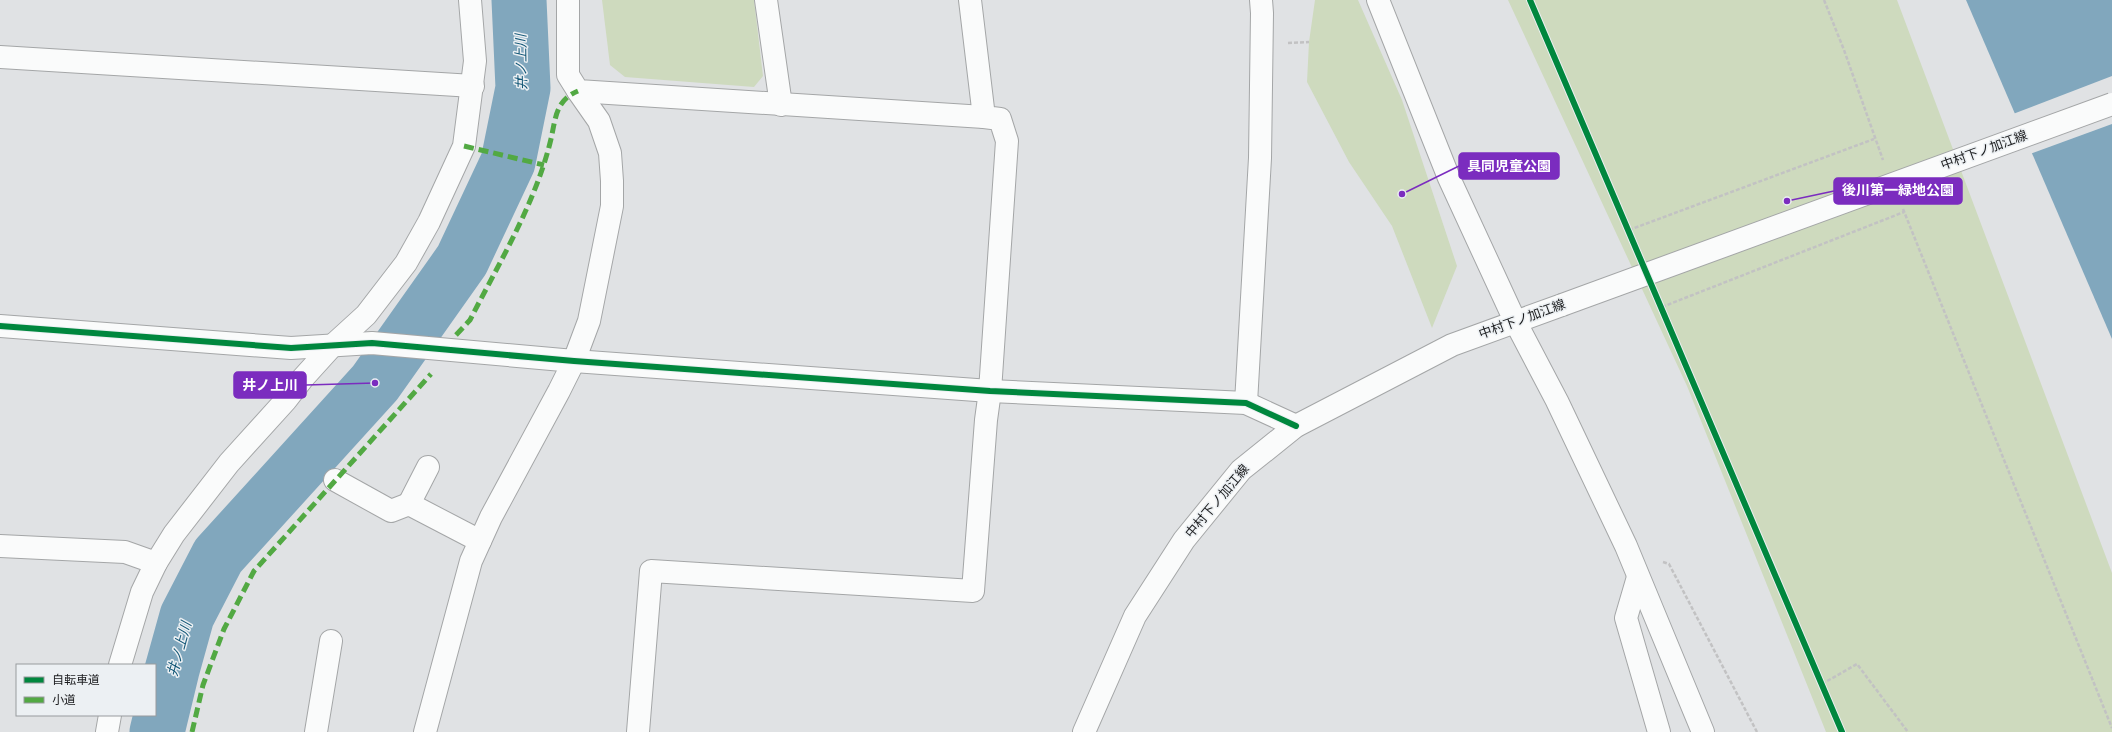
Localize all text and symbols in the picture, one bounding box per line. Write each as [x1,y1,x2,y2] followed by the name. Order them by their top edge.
[512,32,529,90] water label: 井ノ上川
[1939,127,2029,173] street label: 中村下ノ加江線
[1459,153,1559,179] callout: 具同児童公園
[1467,158,1551,174] text: 具同児童公園
[1834,178,1962,204] callout: 後川第一緑地公園
[1842,182,1954,198] text: 後川第一緑地公園
[1477,296,1567,342] street label: 中村下ノ加江線
[234,372,306,398] callout: 井ノ上川
[242,377,298,393] text: 井ノ上川
[1182,461,1252,541] street label: 中村下ノ加江線
[164,618,194,678] water label: 井ノ上川
[16,664,156,716] legend
[52,673,100,687] text: 自転車道
[52,693,76,707] text: 小道

